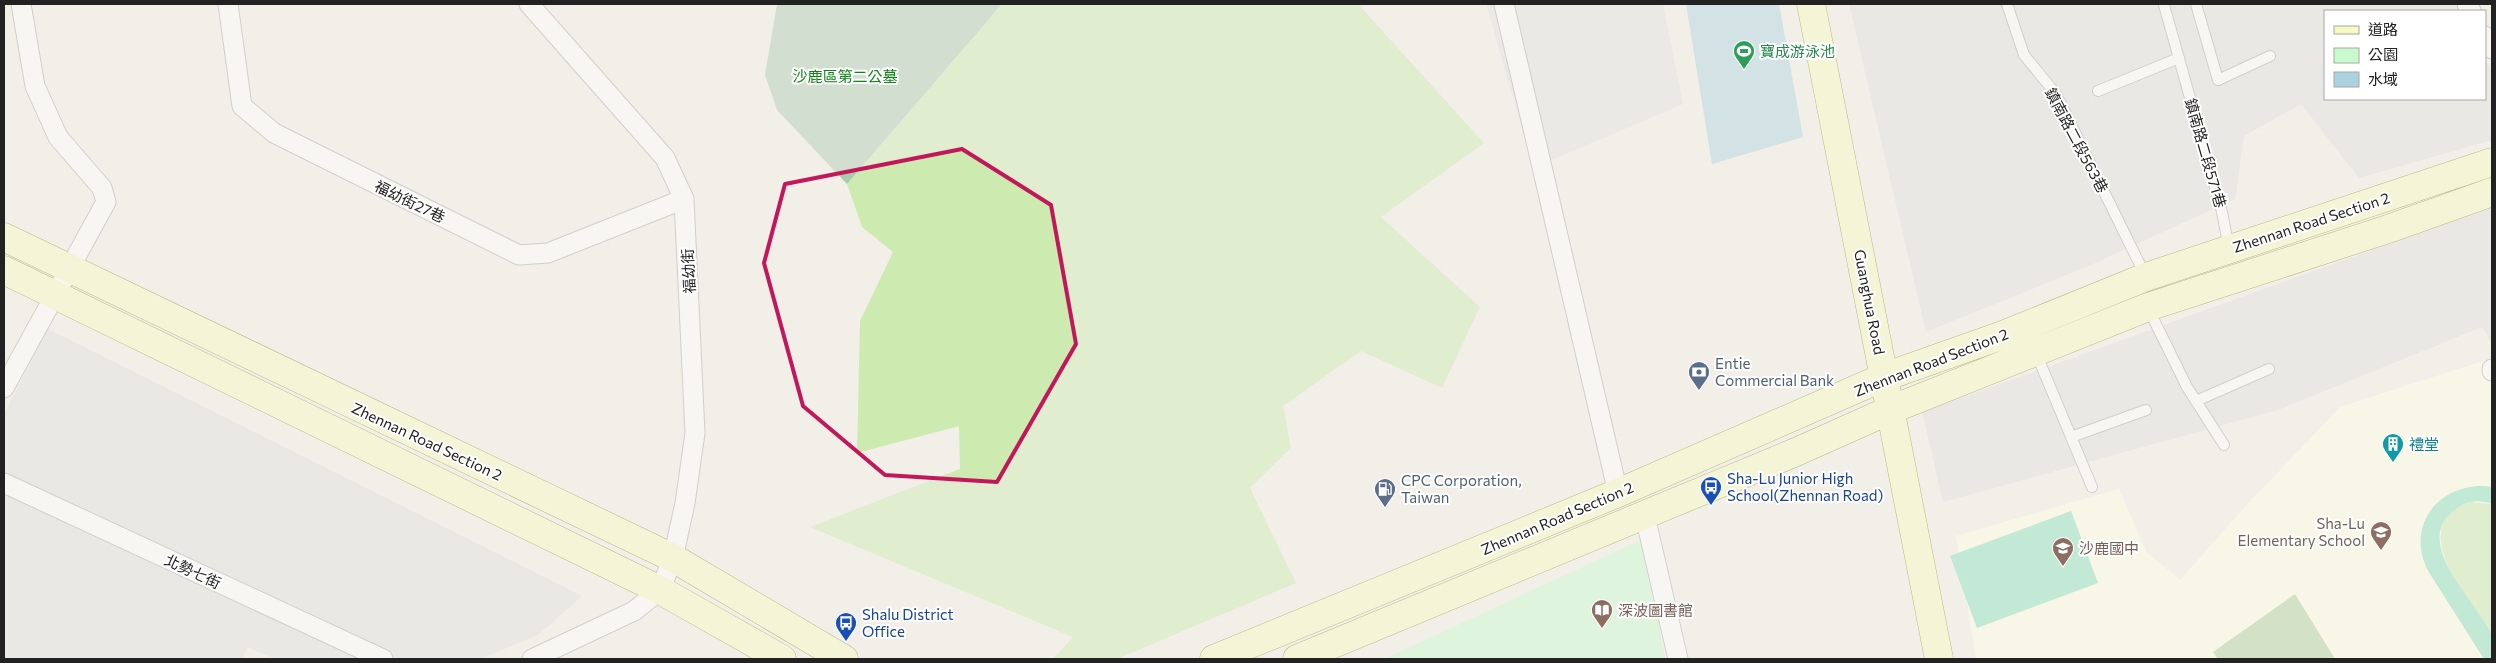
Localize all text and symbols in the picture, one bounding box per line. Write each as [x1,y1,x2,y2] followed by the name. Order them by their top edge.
[2324,10,2486,100] legend
[2368,20,2398,38] text: 道路
[1732,39,1756,70] sports icon: 寶成游泳池
[1760,42,1835,60] place label: 寶成游泳池
[2368,45,2398,63] text: 公園
[792,67,898,85] park label: 沙鹿區第二公墓
[2368,70,2398,88] text: 水域
[2042,84,2112,196] street label: 鎮南路二段563巷
[2182,96,2230,210] street label: 鎮南路二段571巷
[372,176,448,226] street label: 福幼街27巷
[2230,188,2392,256] street label: Zhennan Road Section 2
[678,248,698,294] street label: 福幼街
[1851,248,1889,356] street label: Guanghua Road
[1851,324,2011,400] street label: Zhennan Road Section 2
[1715,354,1834,389] place label: Entie Commercial Bank
[1687,360,1711,391] bank icon: Entie Commercial Bank
[349,398,505,484] street label: Zhennan Road Section 2
[2381,432,2405,463] building icon: 禮堂
[2409,435,2439,453] place label: 禮堂
[1727,469,1883,504] place label: Sha-Lu Junior High School(Zhennan Road)
[1401,471,1522,506] place label: CPC Corporation, Taiwan
[1699,475,1723,506] bus stop icon: Sha-Lu Junior High School(Zhennan Road)
[1373,477,1397,508] fuel station icon: CPC Corporation, Taiwan
[1478,478,1636,558] street label: Zhennan Road Section 2
[2238,514,2365,549] place label: Sha-Lu Elementary School
[2369,520,2393,551] school or university icon: Sha-Lu Elementary School
[2051,536,2075,567] school or university icon: 沙鹿國中
[2079,539,2139,557] place label: 沙鹿國中
[162,550,224,592] street label: 北勢七街
[1590,598,1614,629] library icon: 深波圖書館
[1618,601,1693,619] place label: 深波圖書館
[862,605,954,640] place label: Shalu District Office
[834,611,858,642] bus stop icon: Shalu District Office

